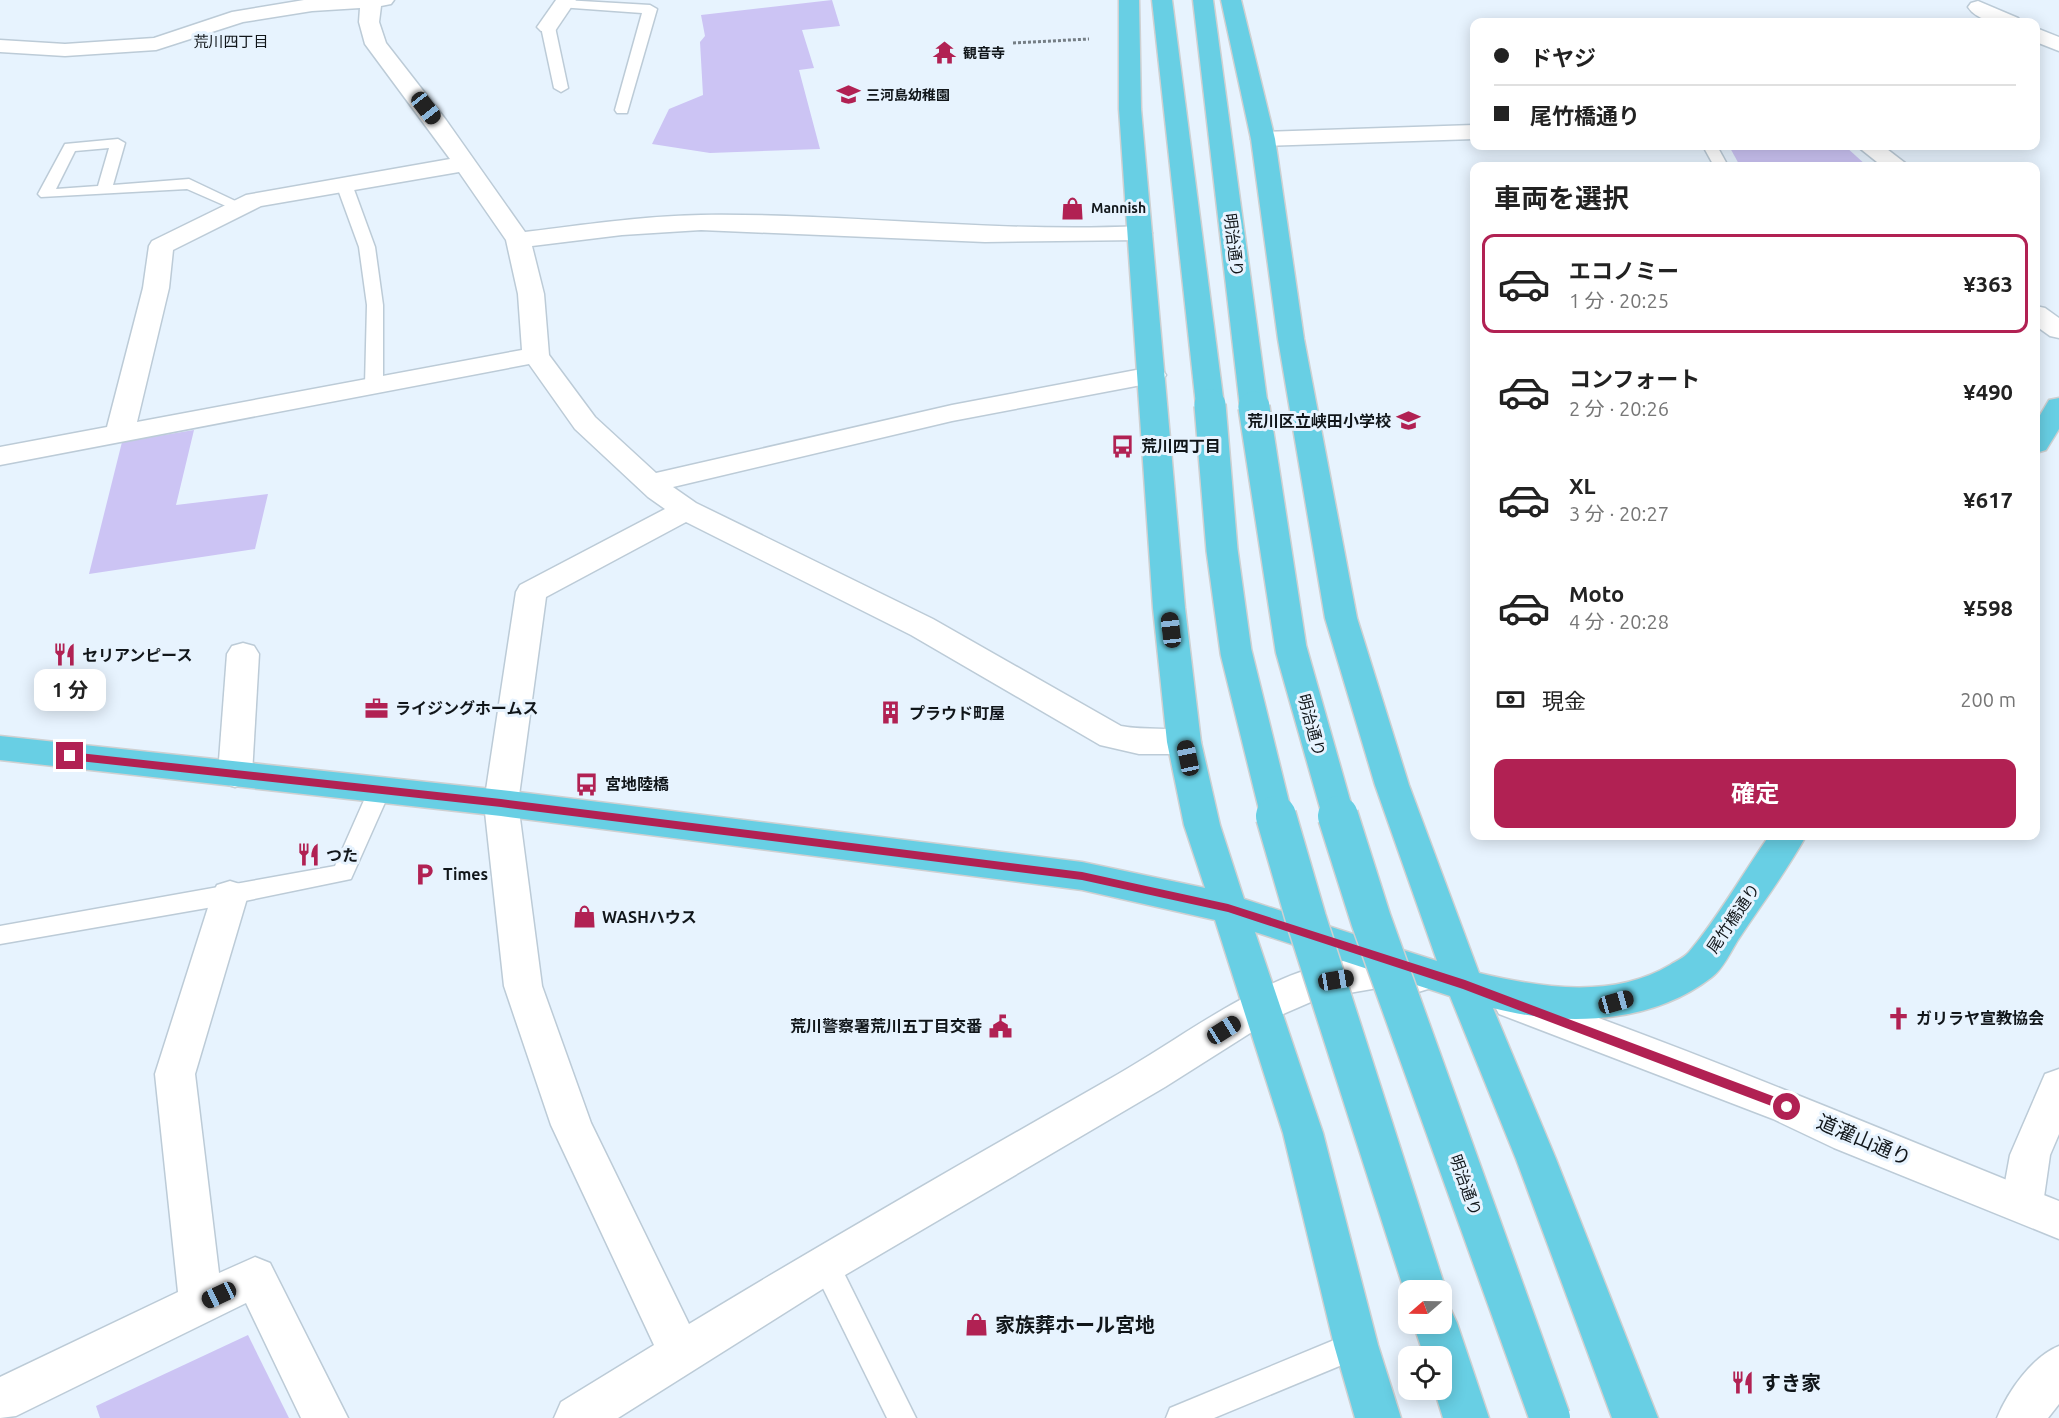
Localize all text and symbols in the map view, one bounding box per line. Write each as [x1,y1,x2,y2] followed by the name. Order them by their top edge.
[193,33,269,50] district label: 荒川四丁目
[932,40,958,66] temple icon: 観音寺
[963,45,1005,61] place label: 観音寺
[1530,45,1596,70] text: ドヤジ
[835,82,861,108] school or university icon: 三河島幼稚園
[866,87,950,103] place label: 三河島幼稚園
[408,88,444,128] car
[1530,103,1640,128] text: 尾竹橋通り
[1494,183,1629,213] text: 車両を選択
[1060,195,1086,221] shop icon: Mannish
[1091,200,1146,216] place label: Mannish
[1221,212,1247,278] street label: 明治通り
[1497,257,1551,311] icon: car
[1569,258,1679,283] text: エコノミー
[1963,271,2013,296] text: ¥363
[1569,289,1669,312] text: 1 分 · 20:25
[1497,365,1551,419] icon: car
[1569,366,1700,391] text: コンフォート
[1963,379,2013,404] text: ¥490
[1569,397,1669,420] text: 2 分 · 20:26
[1396,408,1422,434] school or university icon: 荒川区立峡田小学校
[1247,412,1391,430] place label: 荒川区立峡田小学校
[1110,433,1136,459] bus stop icon: 荒川四丁目
[1141,437,1221,455] place label: 荒川四丁目
[1497,473,1551,527] icon: car
[1569,473,1596,498] text: XL
[1963,487,2013,512] text: ¥617
[1569,502,1669,525] text: 3 分 · 20:27
[1497,581,1551,635] icon: car
[1569,581,1624,606] text: Moto
[1963,595,2013,620] text: ¥598
[1569,610,1669,633] text: 4 分 · 20:28
[1160,611,1182,649] car
[51,642,77,668] restaurant icon: セリアンピース
[82,646,193,664] place label: セリアンピース
[34,669,106,711] callout: 1 分
[52,678,88,701] text: 1 分
[1494,683,1527,716] icon: cash
[1542,688,1586,713] text: 現金
[1960,688,2016,711] text: 200 m
[1295,692,1329,758] street label: 明治通り
[364,695,390,721] office icon: ライジングホームス
[395,699,539,717] place label: ライジングホームス
[878,700,904,726] building icon: プラウド町屋
[909,704,1005,722] place label: プラウド町屋
[1175,739,1201,777] car
[56,742,83,769] route end
[1494,759,2016,828] button: 確定
[574,771,600,797] bus stop icon: 宮地陸橋
[605,775,669,793] place label: 宮地陸橋
[295,842,321,868] restaurant icon: つた
[326,846,358,864] place label: つた
[412,861,438,887] parking icon: Times
[443,865,488,883] place label: Times
[1703,880,1763,956] street label: 尾竹橋通り
[571,904,597,930] shop icon: WASHハウス
[602,908,697,926] place label: WASHハウス
[1317,968,1355,992] car
[1596,988,1636,1016] car
[1885,1005,1911,1031] church icon: ガリラヤ宣教協会
[1916,1009,2044,1027] place label: ガリラヤ宣教協会
[987,1013,1013,1039] public building icon: 荒川警察署荒川五丁目交番
[1204,1013,1244,1047] car
[790,1017,982,1035] place label: 荒川警察署荒川五丁目交番
[1773,1093,1800,1120] route start
[1814,1109,1915,1170] street label: 道灌山通り
[1447,1152,1485,1218] street label: 明治通り
[199,1279,239,1311] car
[1398,1280,1452,1334] north arrow
[1398,1280,1452,1400] map controls
[964,1312,990,1338] shop icon: 家族葬ホール宮地
[995,1313,1155,1336] place label: 家族葬ホール宮地
[1398,1346,1452,1400] button: locate
[1730,1370,1756,1396] restaurant icon: すき家
[1761,1371,1821,1394] place label: すき家

